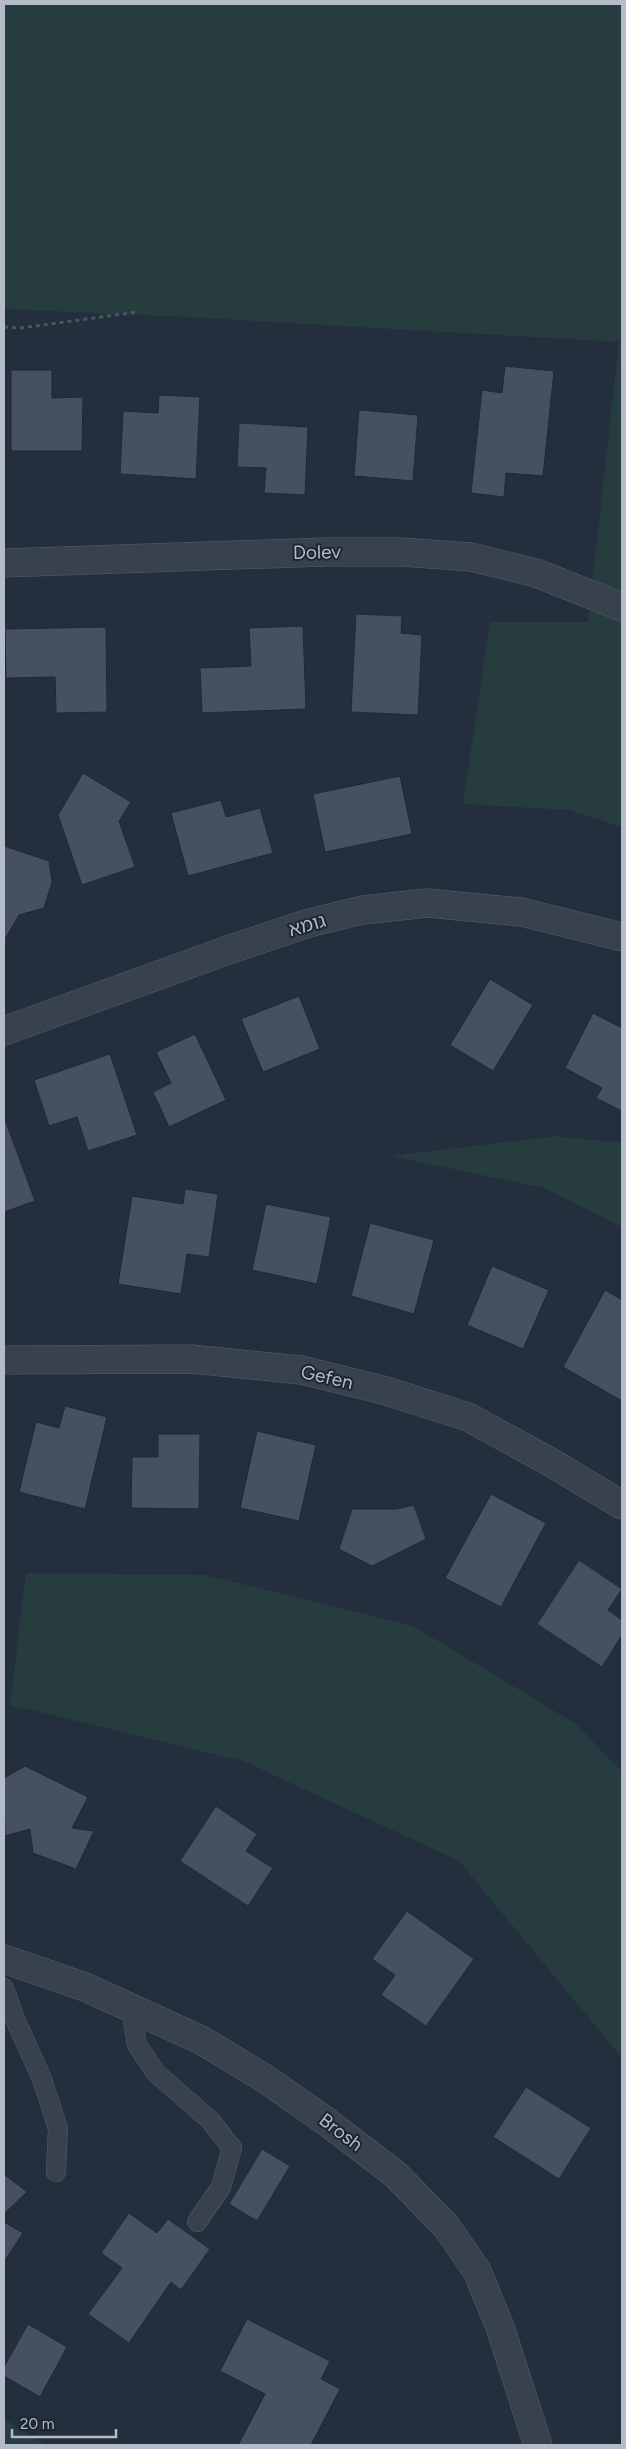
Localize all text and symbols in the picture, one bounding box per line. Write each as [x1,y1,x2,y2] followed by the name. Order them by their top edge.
[293,540,341,564] street label: Dolev
[286,909,328,941] street label: גומא
[299,1360,355,1394] street label: Gefen
[315,2108,367,2156] street label: Brosh
[12,2406,116,2438] scale bar
[20,2415,54,2433] text: 20 m

